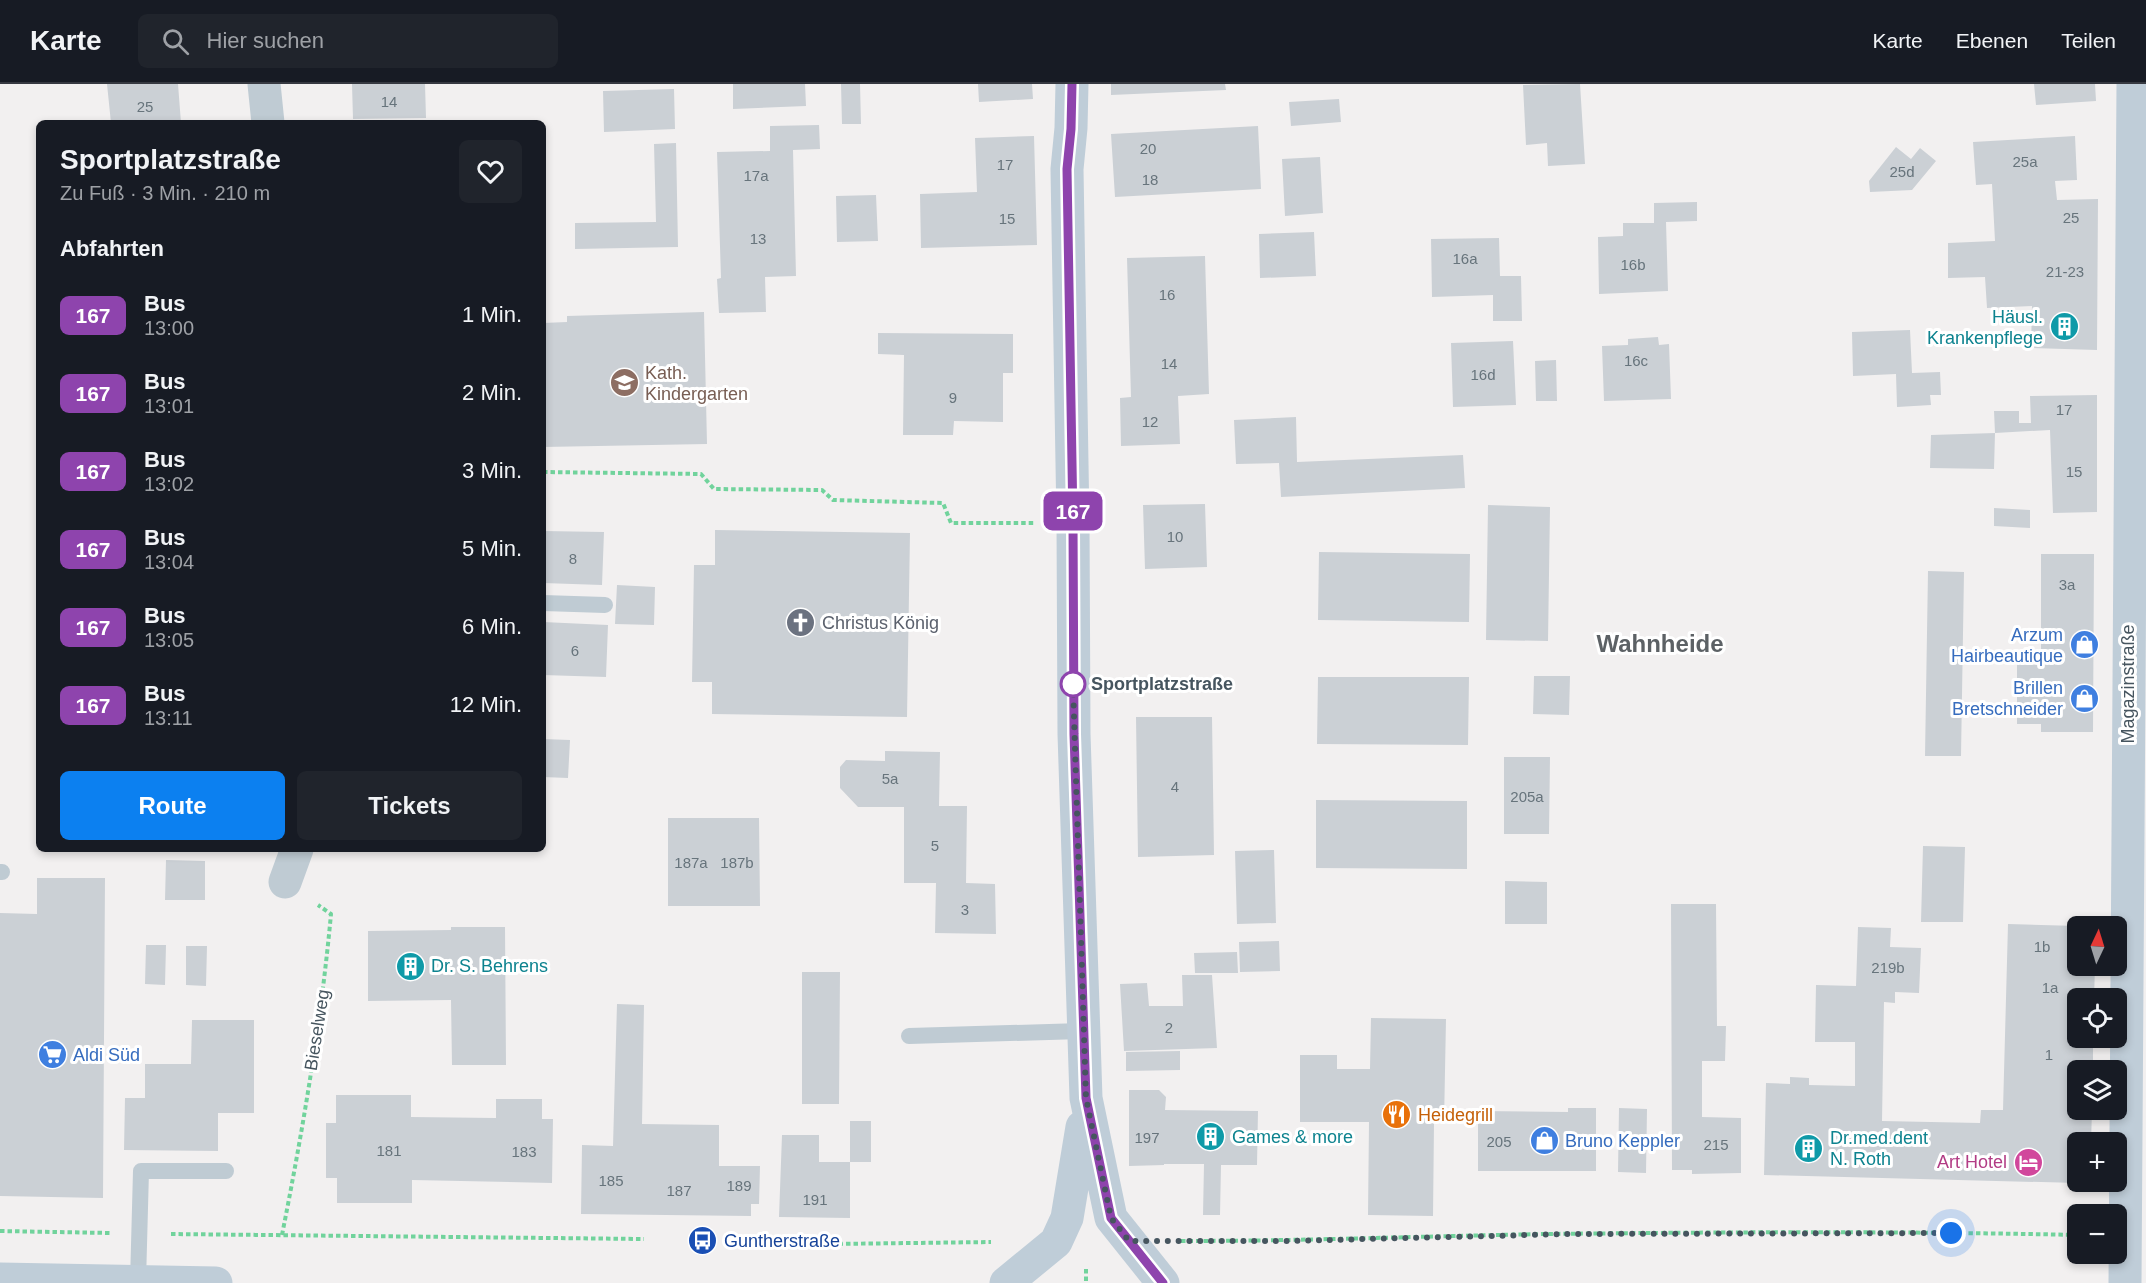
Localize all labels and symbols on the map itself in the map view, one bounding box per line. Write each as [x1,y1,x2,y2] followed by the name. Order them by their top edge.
[381,93,397,110] house number: 14
[137,98,153,115] house number: 25
[1140,140,1156,157] house number: 20
[2012,153,2038,170] house number: 25a
[997,156,1013,173] house number: 17
[1889,163,1915,180] house number: 25d
[743,167,769,184] house number: 17a
[1142,171,1158,188] house number: 18
[2063,209,2079,226] house number: 25
[999,210,1015,227] house number: 15
[750,230,766,247] house number: 13
[1452,250,1478,267] house number: 16a
[1620,256,1646,273] house number: 16b
[2046,263,2084,280] house number: 21-23
[1159,286,1175,303] house number: 16
[1927,307,2043,348] place label: Häusl. Krankenpflege
[2048,311,2080,343] building icon: Häusl. Krankenpflege
[1624,352,1649,369] house number: 16c
[1161,355,1177,372] house number: 14
[645,363,748,404] place label: Kath. Kindergarten
[1470,366,1496,383] house number: 16d
[608,367,640,399] school or university icon: Kath. Kindergarten
[949,389,957,406] house number: 9
[2056,401,2072,418] house number: 17
[1142,413,1158,430] house number: 12
[2066,463,2082,480] house number: 15
[1038,492,1108,530] line badge: 167
[1167,528,1183,545] house number: 10
[569,550,577,567] house number: 8
[2059,576,2076,593] house number: 3a
[785,607,817,639] church icon: Christus König
[822,613,939,633] place label: Christus König
[2118,624,2138,744] street label: Magazinstraße
[1951,625,2063,666] place label: Arzum Hairbeautique
[2068,629,2100,661] shop icon: Arzum Hairbeautique
[1596,630,1724,657] district label: Wahnheide
[571,642,579,659] house number: 6
[1060,671,1086,697] marker: Sportplatzstraße
[1091,674,1233,694] place label: Sportplatzstraße
[1952,678,2063,719] place label: Brillen Bretschneider
[2068,682,2100,714] shop icon: Brillen Bretschneider
[882,770,899,787] house number: 5a
[1171,778,1179,795] house number: 4
[1510,788,1544,805] house number: 205a
[931,837,939,854] house number: 5
[674,854,708,871] house number: 187a
[720,854,754,871] house number: 187b
[961,901,969,918] house number: 3
[2067,916,2127,976] north arrow
[2034,938,2050,955] house number: 1b
[394,950,426,982] building icon: Dr. S. Behrens
[431,956,548,976] place label: Dr. S. Behrens
[1871,959,1905,976] house number: 219b
[2042,979,2059,996] house number: 1a
[301,988,333,1072] street label: Bieselweg
[1165,1019,1173,1036] house number: 2
[36,1039,68,1071] supermarket icon: Aldi Süd
[73,1045,140,1065] place label: Aldi Süd
[2045,1046,2053,1063] house number: 1
[1381,1099,1413,1131] restaurant icon: Heidegrill
[1418,1105,1493,1125] place label: Heidegrill
[1195,1121,1227,1153] building icon: Games & more
[1528,1125,1560,1157] shop icon: Bruno Keppler
[1232,1127,1353,1147] place label: Games & more
[1830,1128,1928,1169] place label: Dr.med.dent N. Roth
[1134,1129,1160,1146] house number: 197
[1565,1131,1680,1151] place label: Bruno Keppler
[1793,1132,1825,1164] building icon: Dr.med.dent N. Roth
[1486,1133,1512,1150] house number: 205
[1703,1136,1729,1153] house number: 215
[376,1142,402,1159] house number: 181
[511,1143,537,1160] house number: 183
[2012,1146,2044,1178] hotel icon: Art Hotel
[1937,1152,2007,1172] place label: Art Hotel
[598,1172,624,1189] house number: 185
[726,1177,752,1194] house number: 189
[666,1182,692,1199] house number: 187
[802,1191,828,1208] house number: 191
[1936,1218,1966,1248] your location
[687,1225,719,1257] bus stop icon: Guntherstraße
[724,1231,840,1251] place label: Guntherstraße

